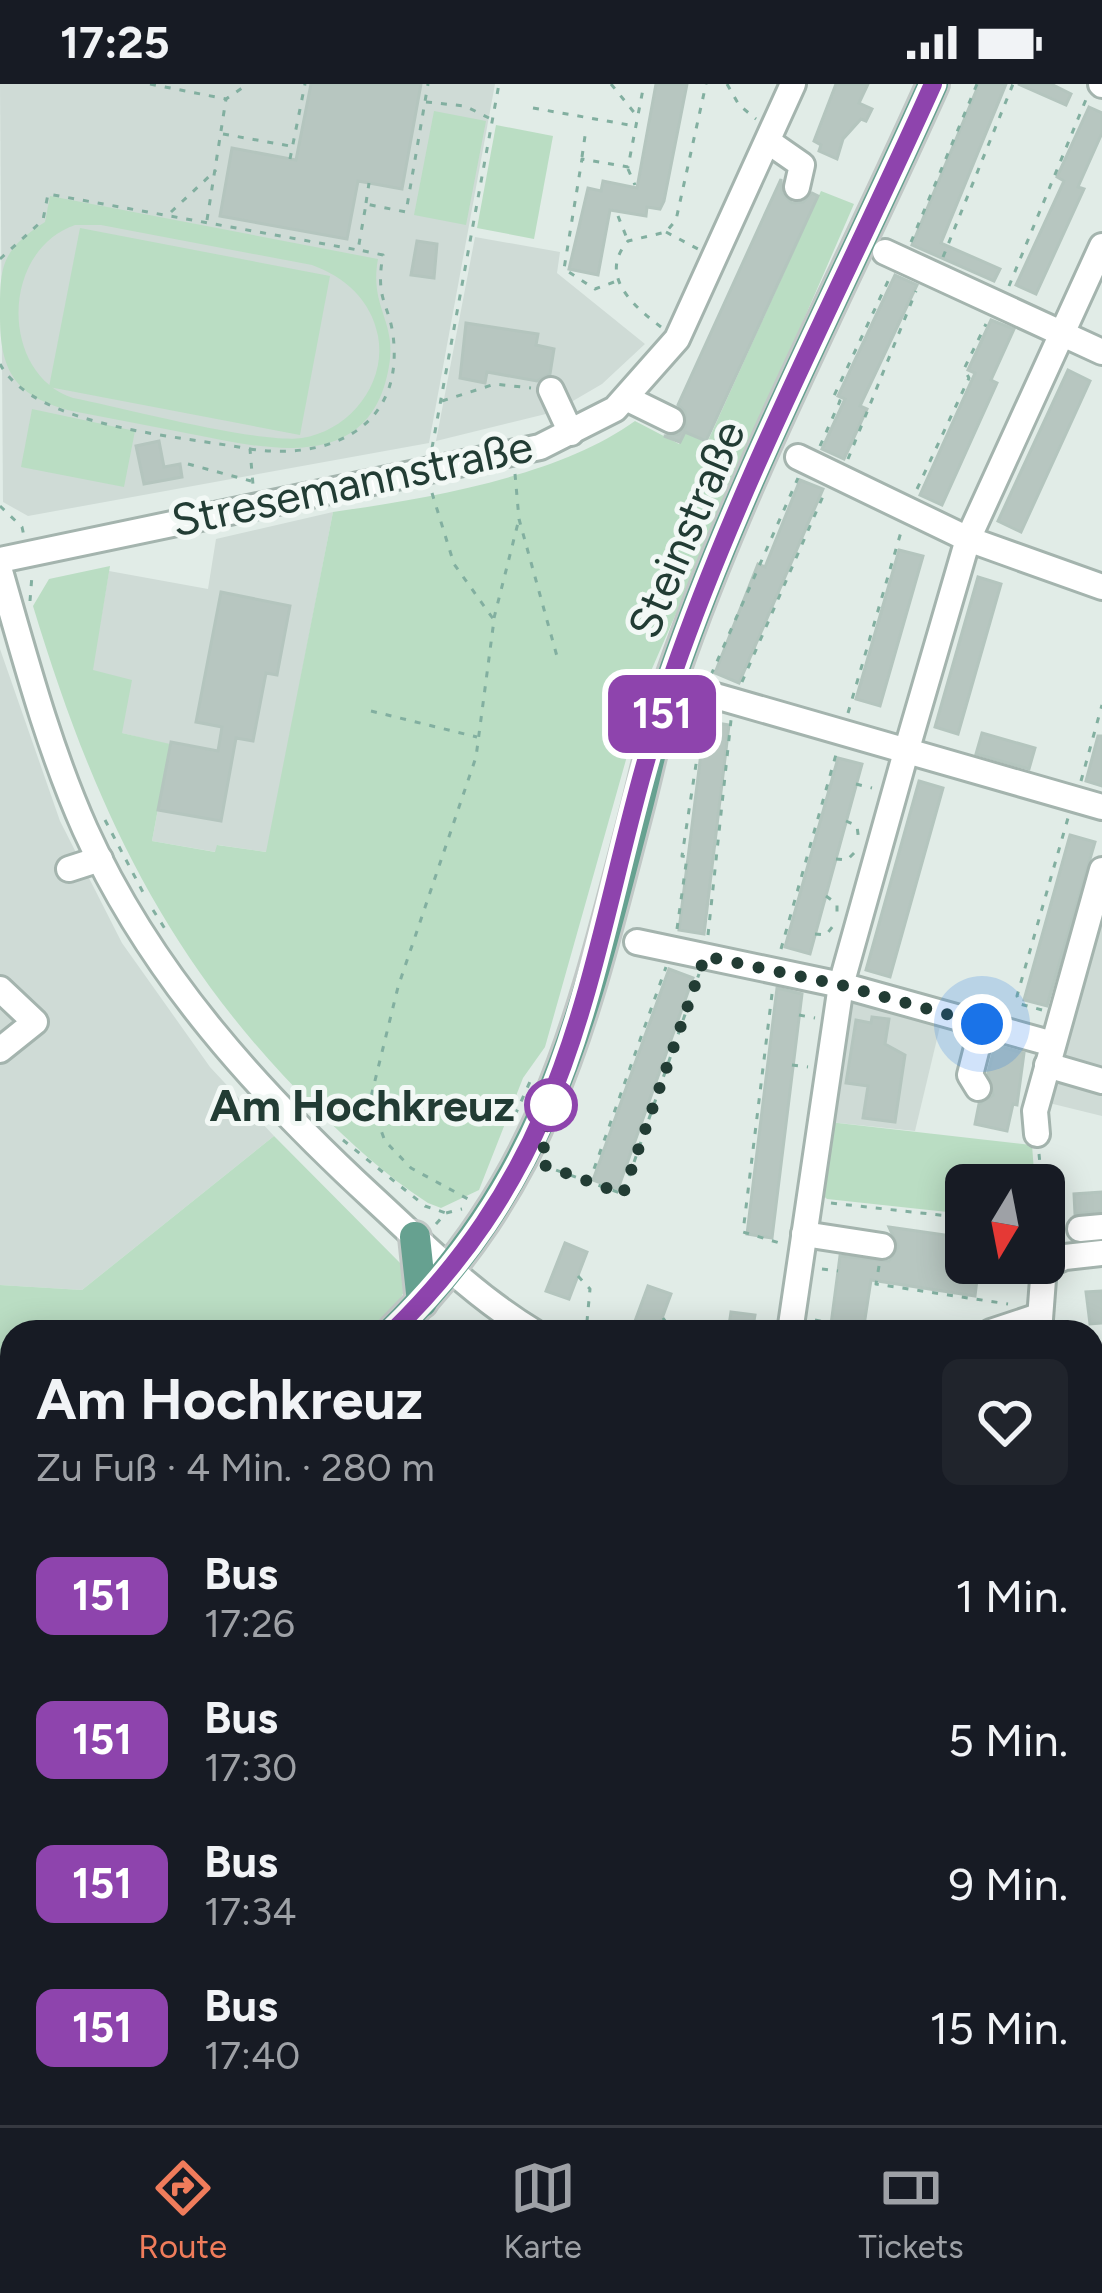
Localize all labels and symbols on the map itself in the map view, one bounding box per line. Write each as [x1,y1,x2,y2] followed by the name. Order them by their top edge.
[616,412,756,646] street label: Steinstraße
[167,418,537,548] street label: Stresemannstraße
[593,675,731,753] line badge: 151
[952,994,1012,1054] your location
[210,1078,515,1132] place label: Am Hochkreuz
[526,1080,576,1130] marker: Am Hochkreuz
[945,1164,1065,1284] north arrow

